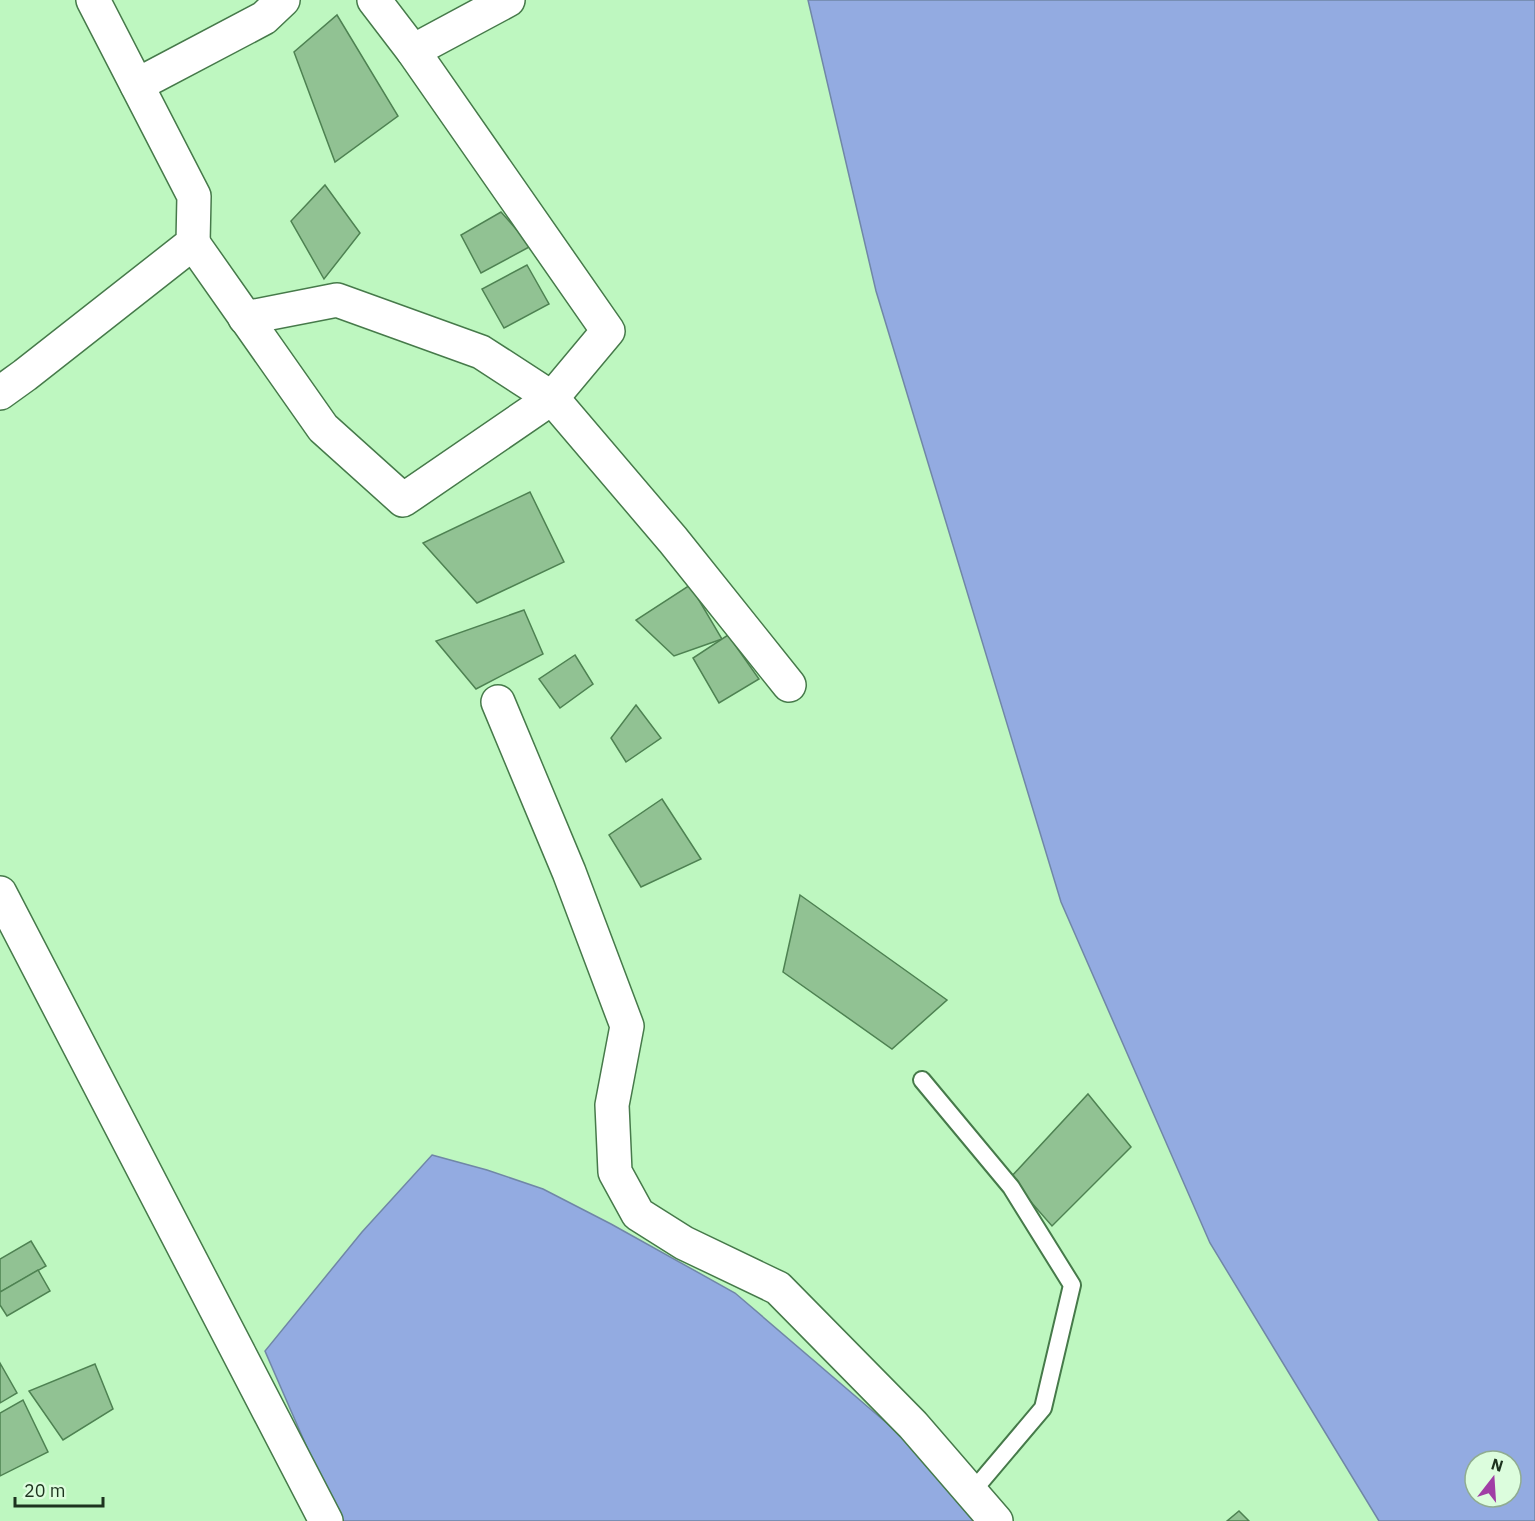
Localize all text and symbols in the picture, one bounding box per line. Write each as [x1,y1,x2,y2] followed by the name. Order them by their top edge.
[1463,1449,1523,1509] north arrow
[1489,1453,1506,1476] text: N
[15,1470,104,1508] scale bar
[24,1479,66,1502] text: 20 m

